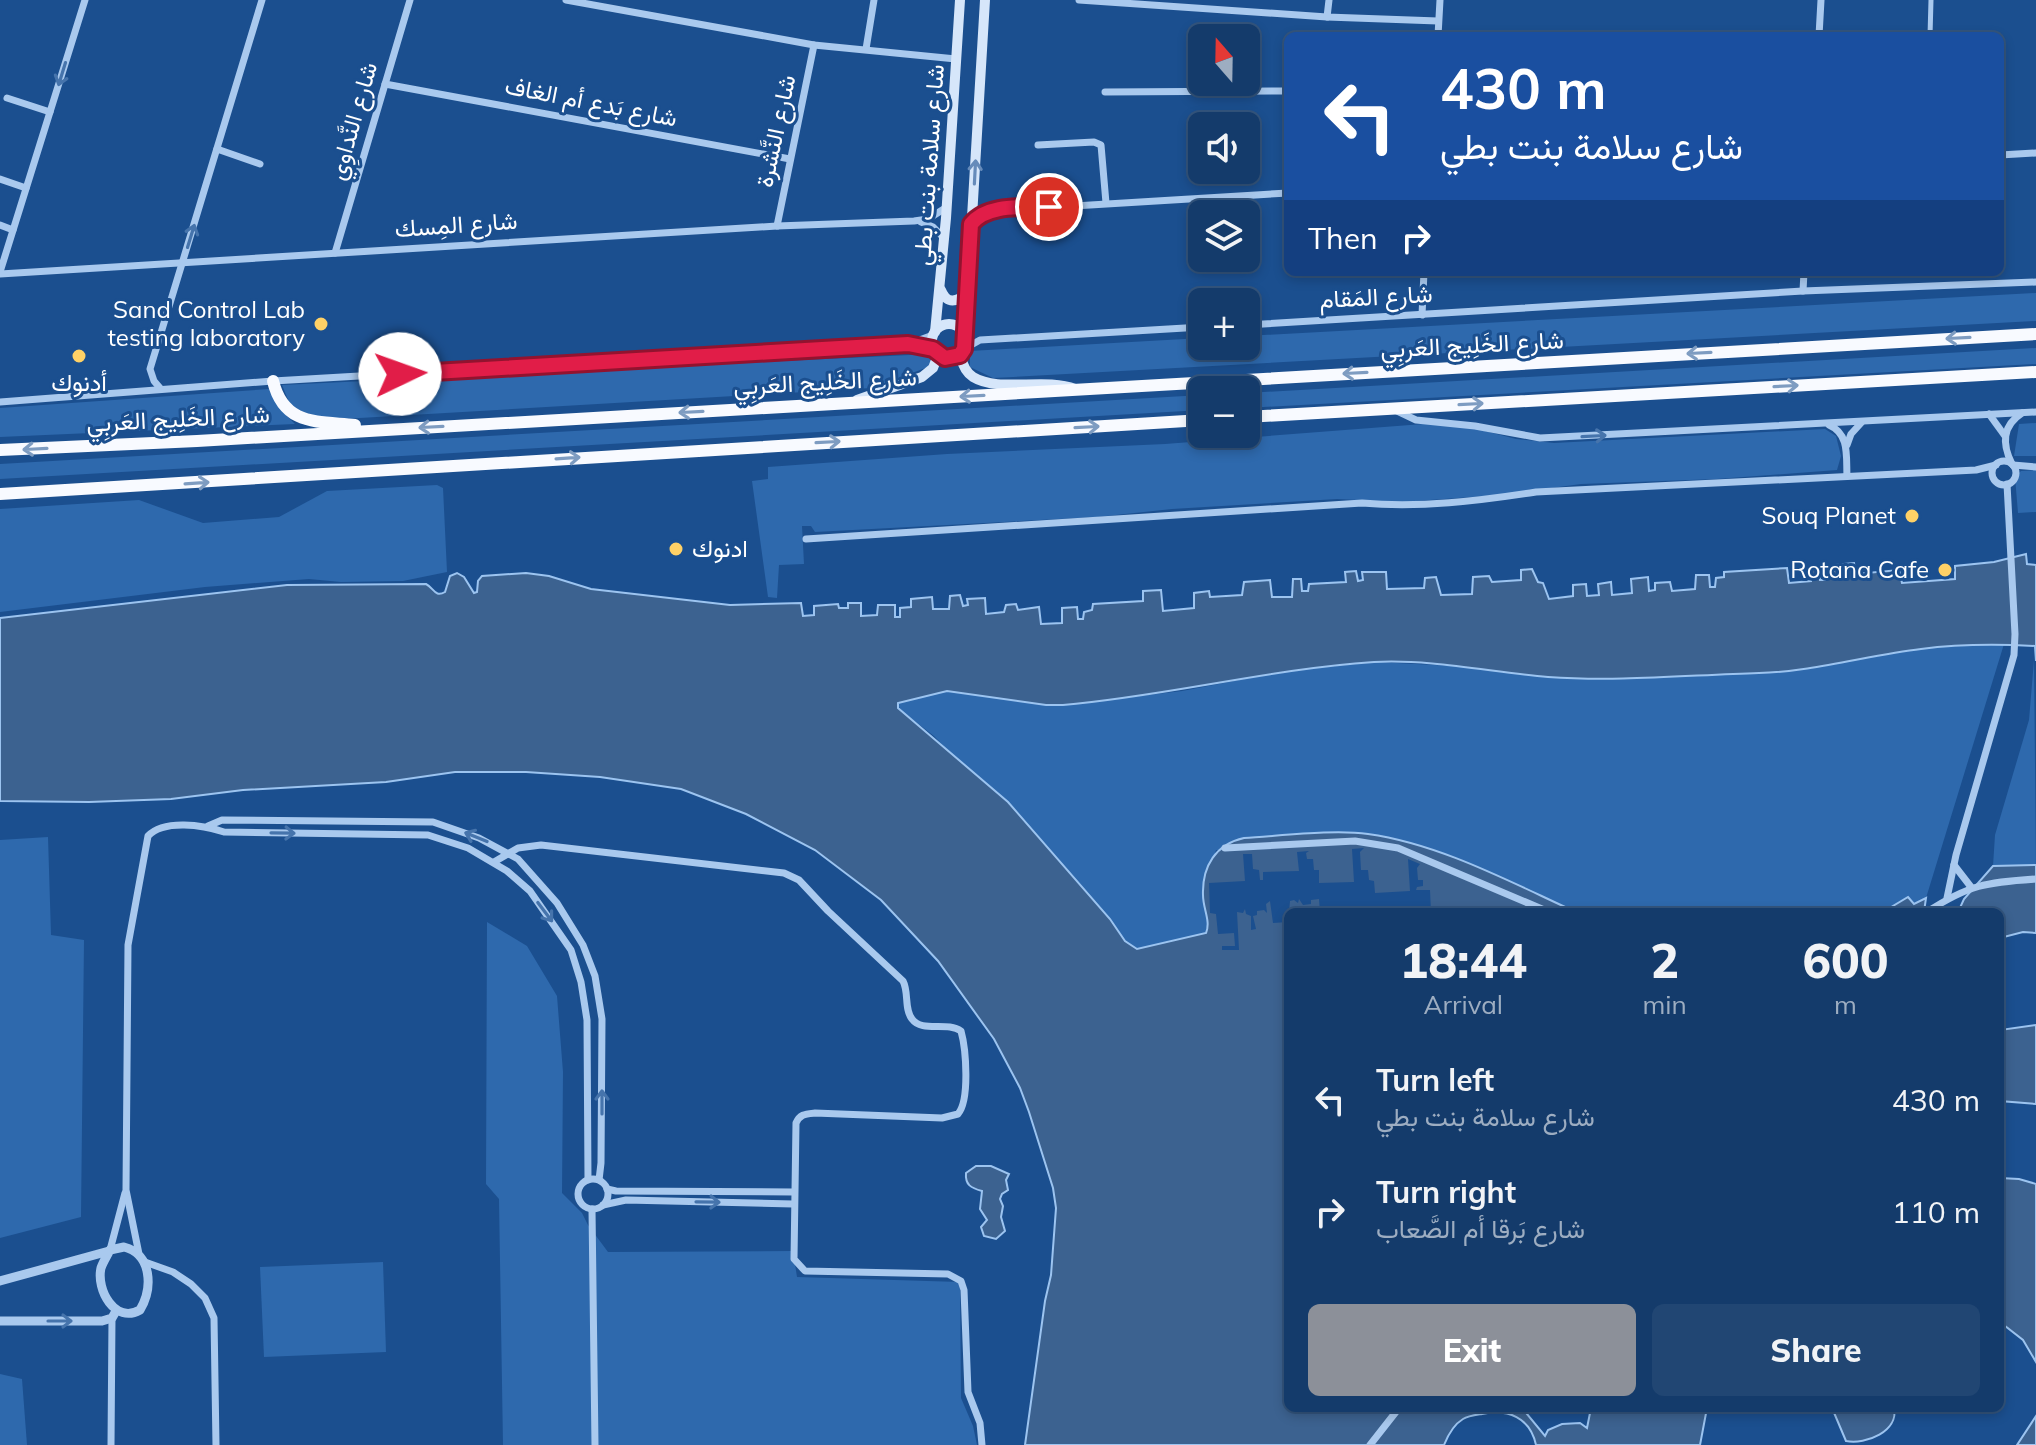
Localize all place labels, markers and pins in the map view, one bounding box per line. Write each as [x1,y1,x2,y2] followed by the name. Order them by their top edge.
[1015,173,1083,241] pin
[108,294,305,352] place label: Sand Control Lab testing laboratory
[312,315,330,333] marker: Sand Control Lab testing laboratory
[70,347,88,365] marker: أدنوك
[51,367,107,398] place label: أدنوك
[1762,500,1896,530] place label: Souq Planet
[1903,507,1921,525] marker: Souq Planet
[692,533,748,564] place label: ادنوك
[667,540,685,558] marker: ادنوك
[1790,554,1929,584] place label: Rotana Cafe
[1936,561,1954,579] marker: Rotana Cafe

